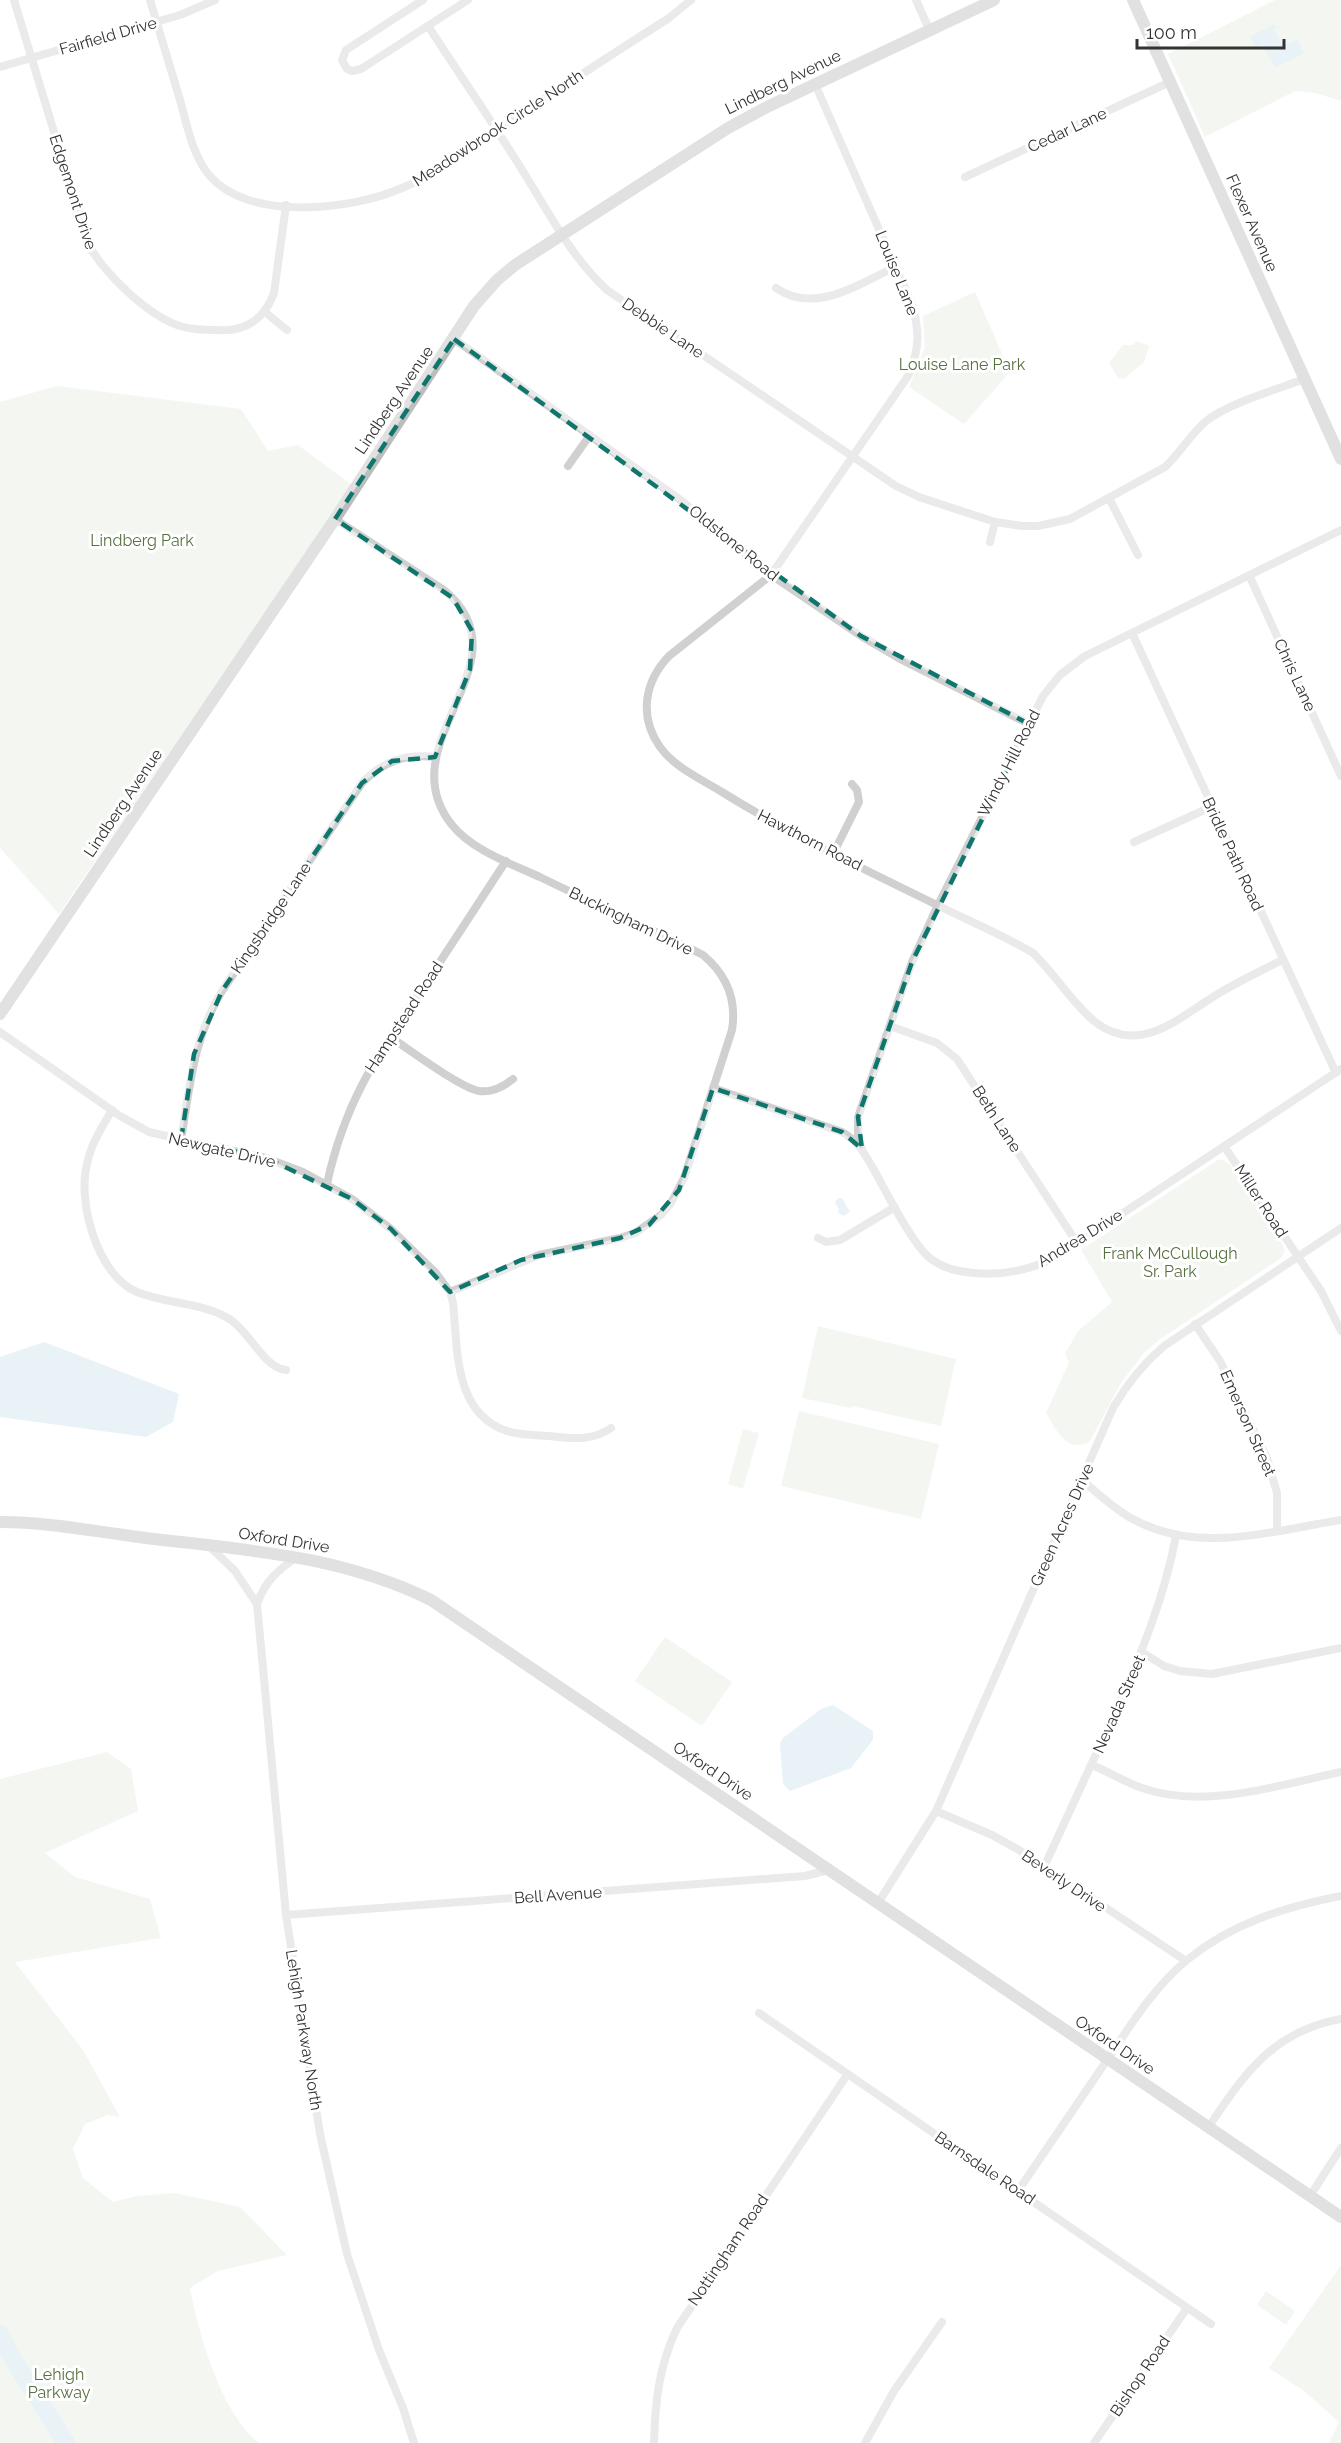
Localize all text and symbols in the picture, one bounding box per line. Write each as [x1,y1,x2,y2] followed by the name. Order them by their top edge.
[1137,12,1284,50] scale bar
[57,13,159,59] street label: Fairfield Drive
[1146,22,1197,43] text: 100 m
[722,46,844,118] street label: Lindberg Avenue
[409,66,587,190] street label: Meadowbrook Circle North
[1024,103,1110,157] street label: Cedar Lane
[45,132,101,252] street label: Edgemont Drive
[1222,171,1282,275] street label: Flexer Avenue
[871,228,923,318] street label: Louise Lane
[619,294,707,362] street label: Debbie Lane
[351,342,437,458] street label: Lindberg Avenue
[899,355,1026,374] park label: Louise Lane Park
[685,501,783,585] street label: Oldstone Road
[90,531,194,550] park label: Lindberg Park
[1270,636,1320,714] street label: Chris Lane
[974,706,1044,820] street label: Windy Hill Road
[80,745,166,861] street label: Lindberg Avenue
[1198,794,1268,914] street label: Bridle Path Road
[755,805,866,875] street label: Hawthorn Road
[227,859,315,977] street label: Kingsbridge Lane
[566,883,696,959] street label: Buckingham Drive
[361,958,447,1076] street label: Hampstead Road
[968,1082,1026,1156] street label: Beth Lane
[167,1128,277,1172] street label: Newgate Drive
[1230,1161,1292,1241] street label: Miller Road
[1034,1205,1126,1271] street label: Andrea Drive
[1102,1244,1238,1281] park label: Frank McCullough Sr. Park
[1216,1367,1280,1480] street label: Emerson Street
[1026,1461,1098,1589] street label: Green Acres Drive
[237,1523,331,1557] street label: Oxford Drive
[1089,1651,1149,1756] street label: Nevada Street
[670,1737,756,1805] street label: Oxford Drive
[1018,1846,1110,1916] street label: Beverly Drive
[513,1882,603,1908] street label: Bell Avenue
[282,1948,326,2112] street label: Lehigh Parkway North
[1072,2011,1158,2079] street label: Oxford Drive
[931,2127,1039,2209] street label: Barnsdale Road
[684,2191,772,2309] street label: Nottingham Road
[1106,2332,1174,2420] street label: Bishop Road
[28,2365,91,2402] park label: Lehigh Parkway

